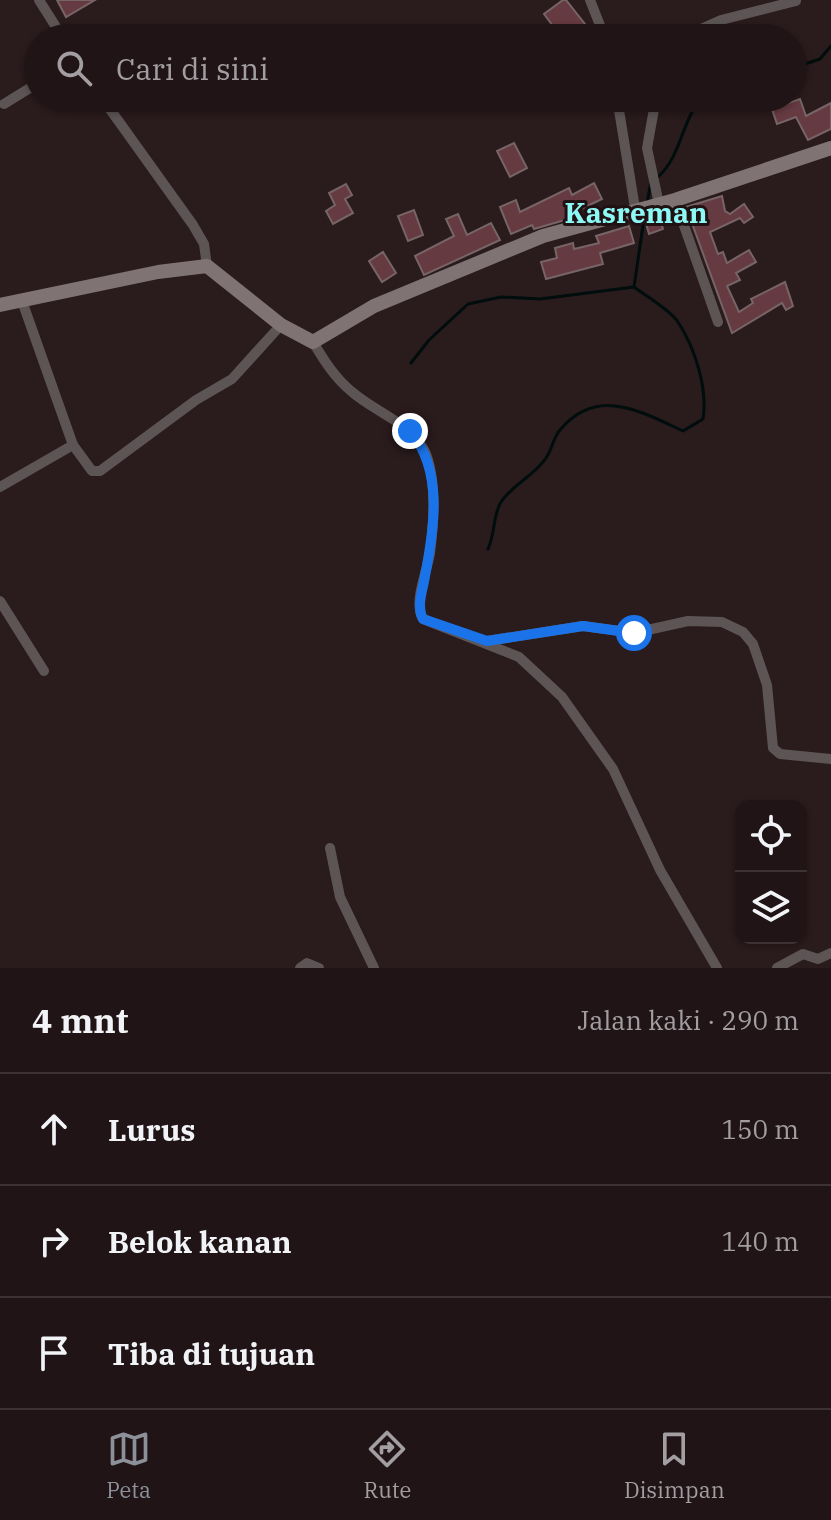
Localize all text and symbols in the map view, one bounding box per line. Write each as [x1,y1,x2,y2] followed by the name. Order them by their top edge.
[24,24,807,112] search box
[52,46,96,90] icon: search
[116,49,269,88] text: Cari di sini
[565,194,707,231] district label: Kasreman
[392,413,428,449] route end
[616,615,652,651] route start
[735,800,807,944] map controls
[735,800,807,872] button: locate
[735,872,807,944] button: layers
[32,998,129,1042] text: 4 mnt
[578,1003,799,1037] text: Jalan kaki · 290 m
[32,1107,76,1151] icon: ahead
[108,1110,196,1149] text: Lurus
[721,1112,799,1146] text: 150 m
[32,1219,76,1263] icon: right
[108,1222,292,1261] text: Belok kanan
[721,1224,799,1258] text: 140 m
[32,1331,76,1375] icon: arrive
[108,1334,315,1373] text: Tiba di tujuan
[106,1427,151,1504] tab: Peta
[364,1427,411,1504] tab: Rute
[624,1427,725,1504] tab: Disimpan

